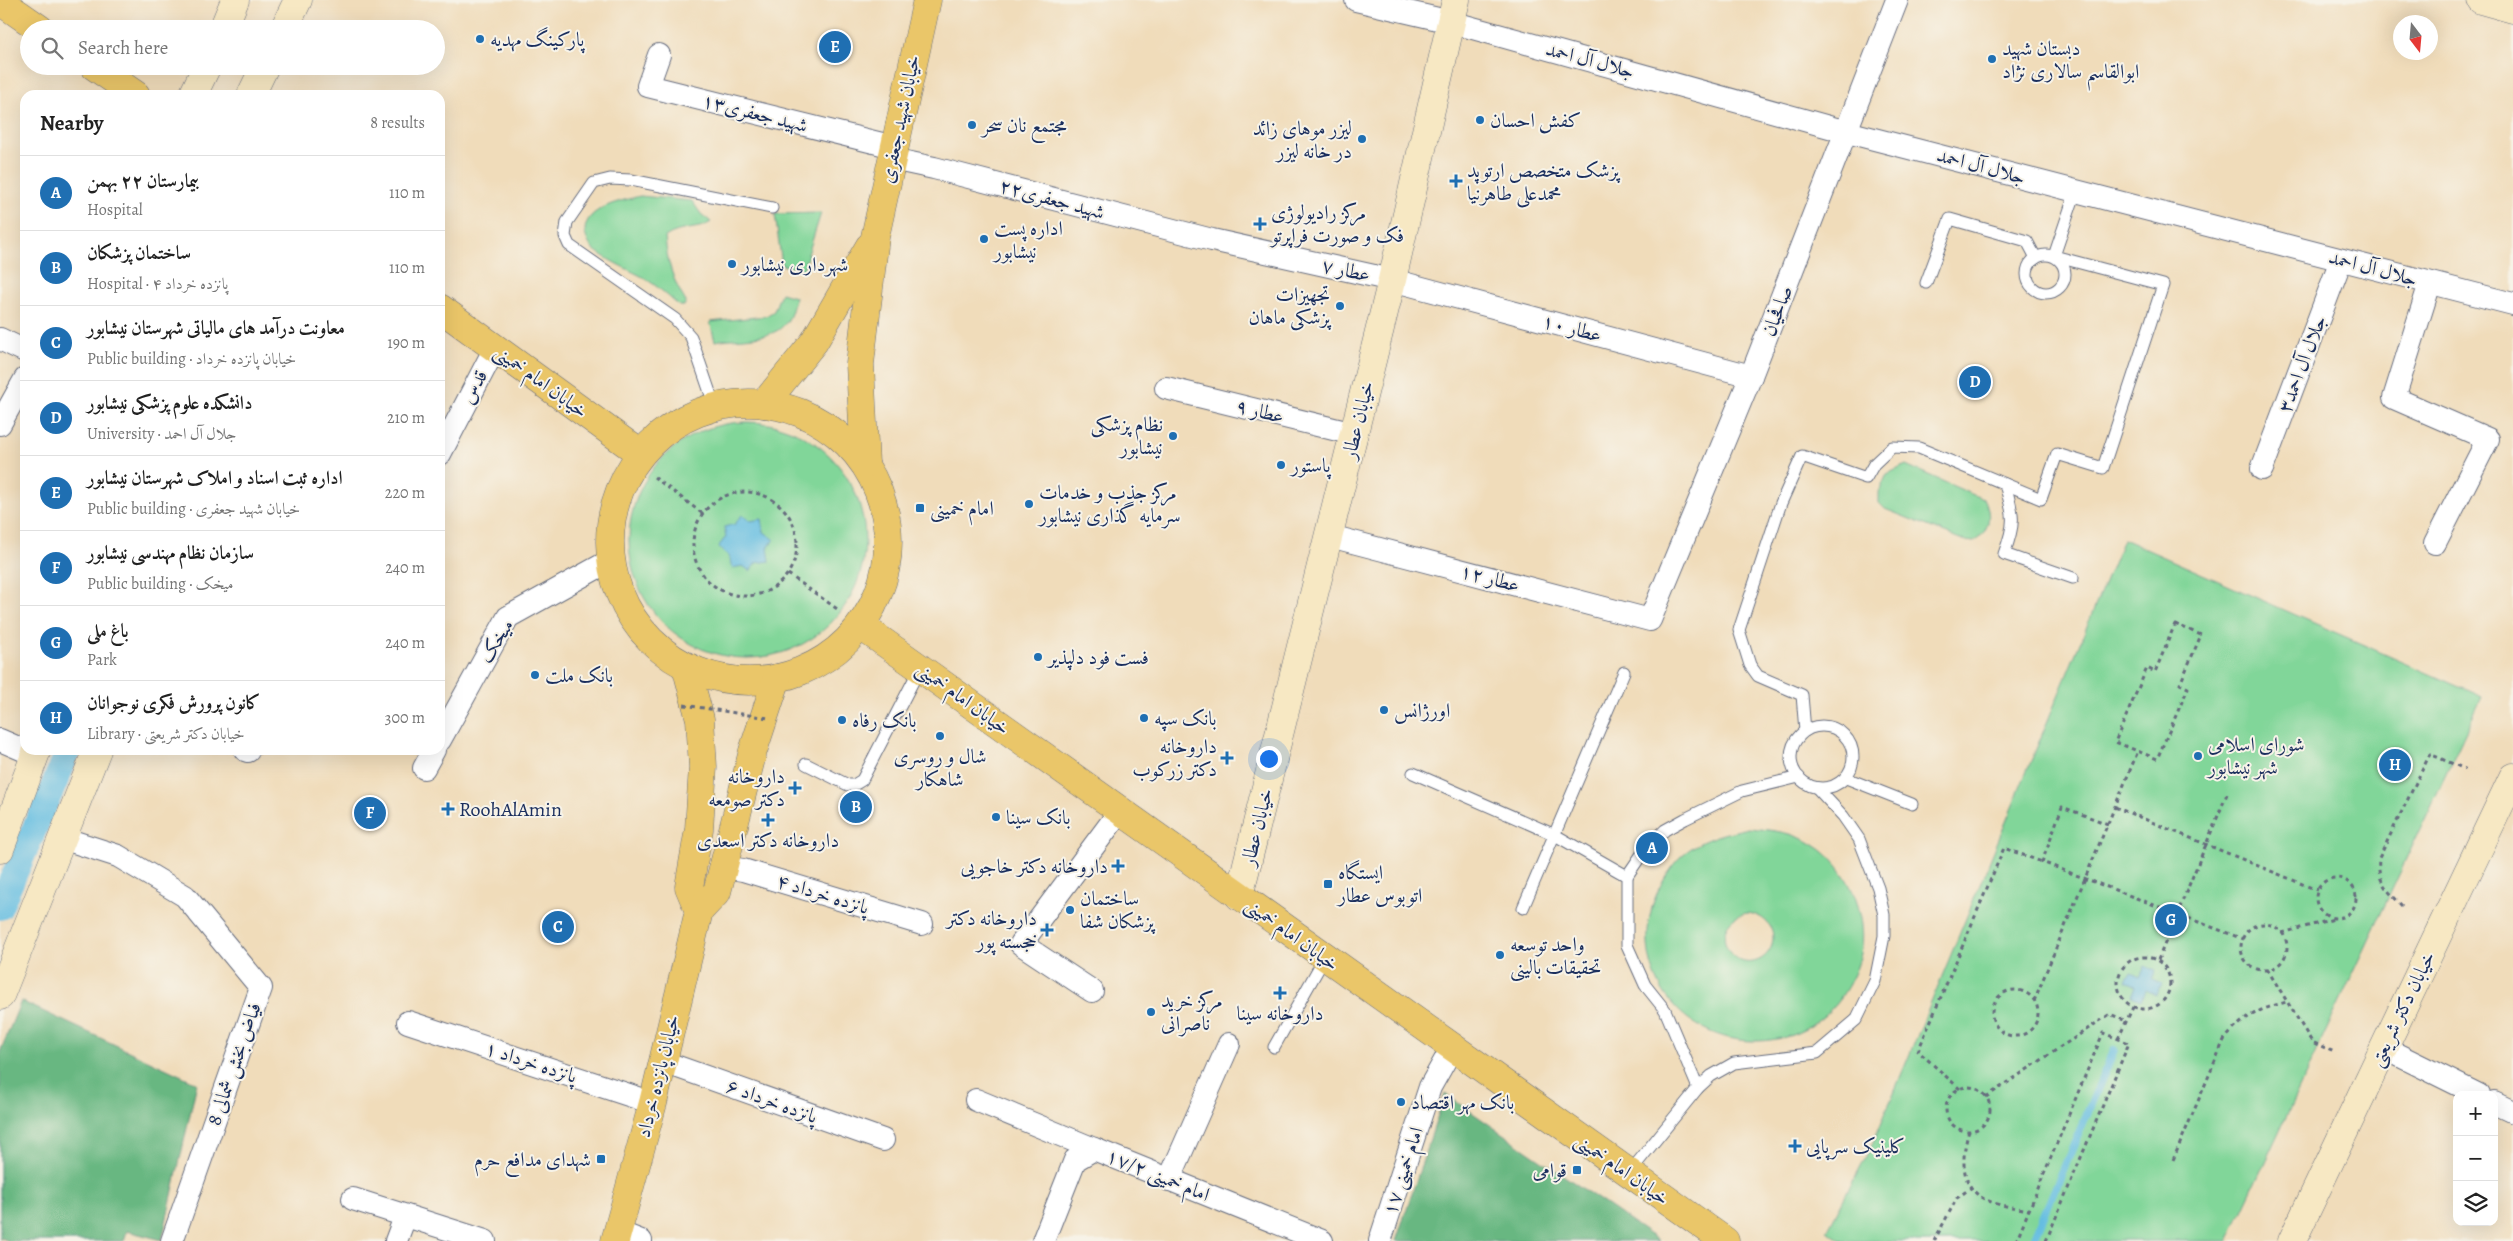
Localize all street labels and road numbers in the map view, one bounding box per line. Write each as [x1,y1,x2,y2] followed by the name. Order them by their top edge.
[1543,35,1637,85] street label: جلال آل احمد
[873,52,927,186] street label: خیابان شهید جعفری
[699,87,811,139] street label: شهید جعفری۱۳
[1934,141,2028,191] street label: جلال آل احمد
[996,172,1108,226] street label: شهید جعفری۲۲
[2326,243,2420,293] street label: جلال آل احمد
[1319,252,1373,288] street label: عطار ۷
[1755,282,1799,340] street label: صافحیان
[1539,307,1605,349] street label: عطار ۱۰
[2271,311,2333,417] street label: جلال آل احمد۳
[486,338,593,428] street label: خیابان امام خمینی
[454,365,494,409] street label: قدس
[1335,378,1381,464] street label: خیابان عطار
[1233,392,1287,430] street label: عطار ۹
[1457,557,1523,599] street label: عطار ۱۲
[472,614,520,668] street label: میخک
[908,655,1015,745] street label: خیابان امام خمینی
[1234,785,1280,871] street label: خیابان عطار
[773,867,874,922] street label: پانزده خرداد ۴
[1237,891,1344,981] street label: خیابان امام خمینی
[2362,947,2443,1072] street label: خیابان دکتر شریعتی
[200,999,268,1129] street label: فیاض بخش شمالی 8
[630,1012,687,1141] street label: خیابان پانزده خرداد
[481,1034,582,1091] street label: پانزده خرداد ۱
[722,1072,822,1131] street label: پانزده خرداد ۶
[1376,1124,1434,1220] street label: امام خمینی ۱۷
[1567,1126,1675,1215] street label: خیابان امام خمینی
[1101,1142,1214,1212] street label: امام خمینی ۱۷/۲

